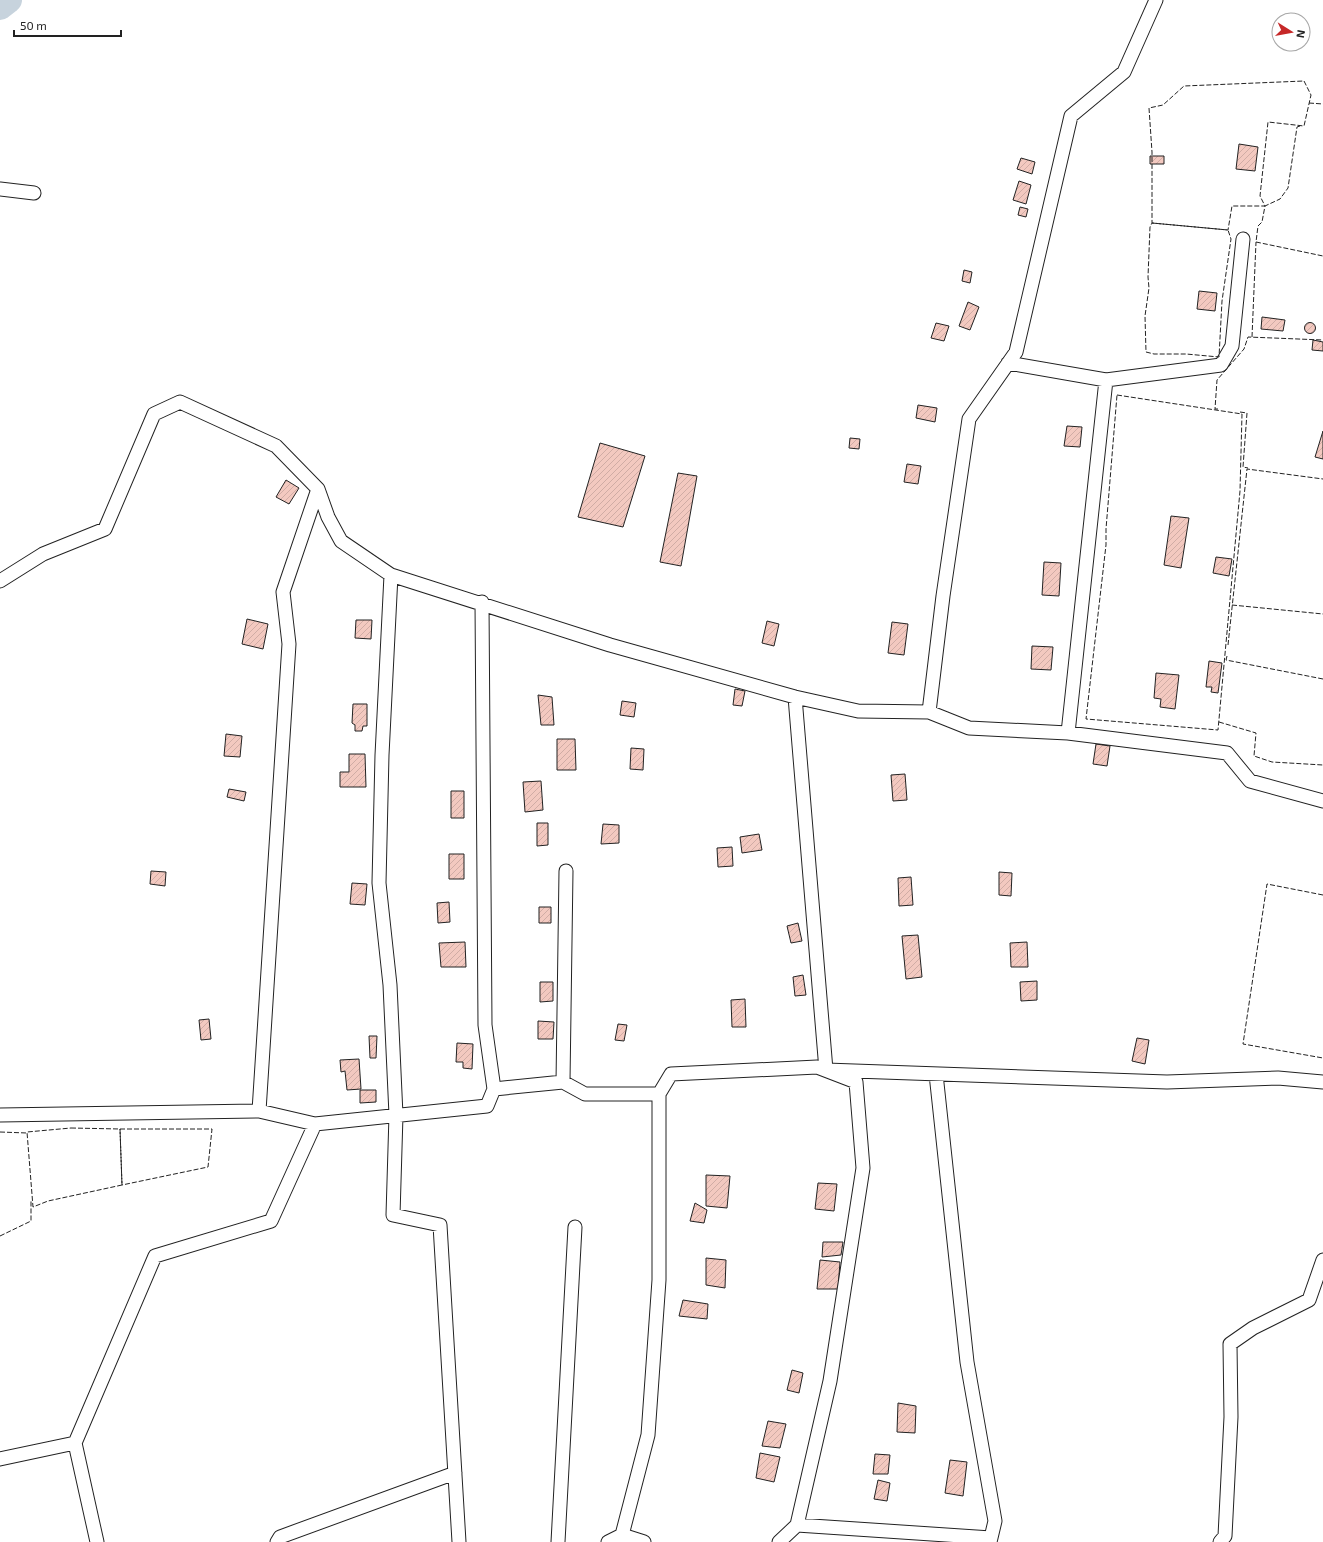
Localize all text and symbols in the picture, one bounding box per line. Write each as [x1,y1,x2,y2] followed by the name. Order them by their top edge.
[14,12,121,38] scale bar
[1271,12,1311,52] north arrow
[20,18,47,32] text: 50 m
[1294,29,1308,39] text: N

